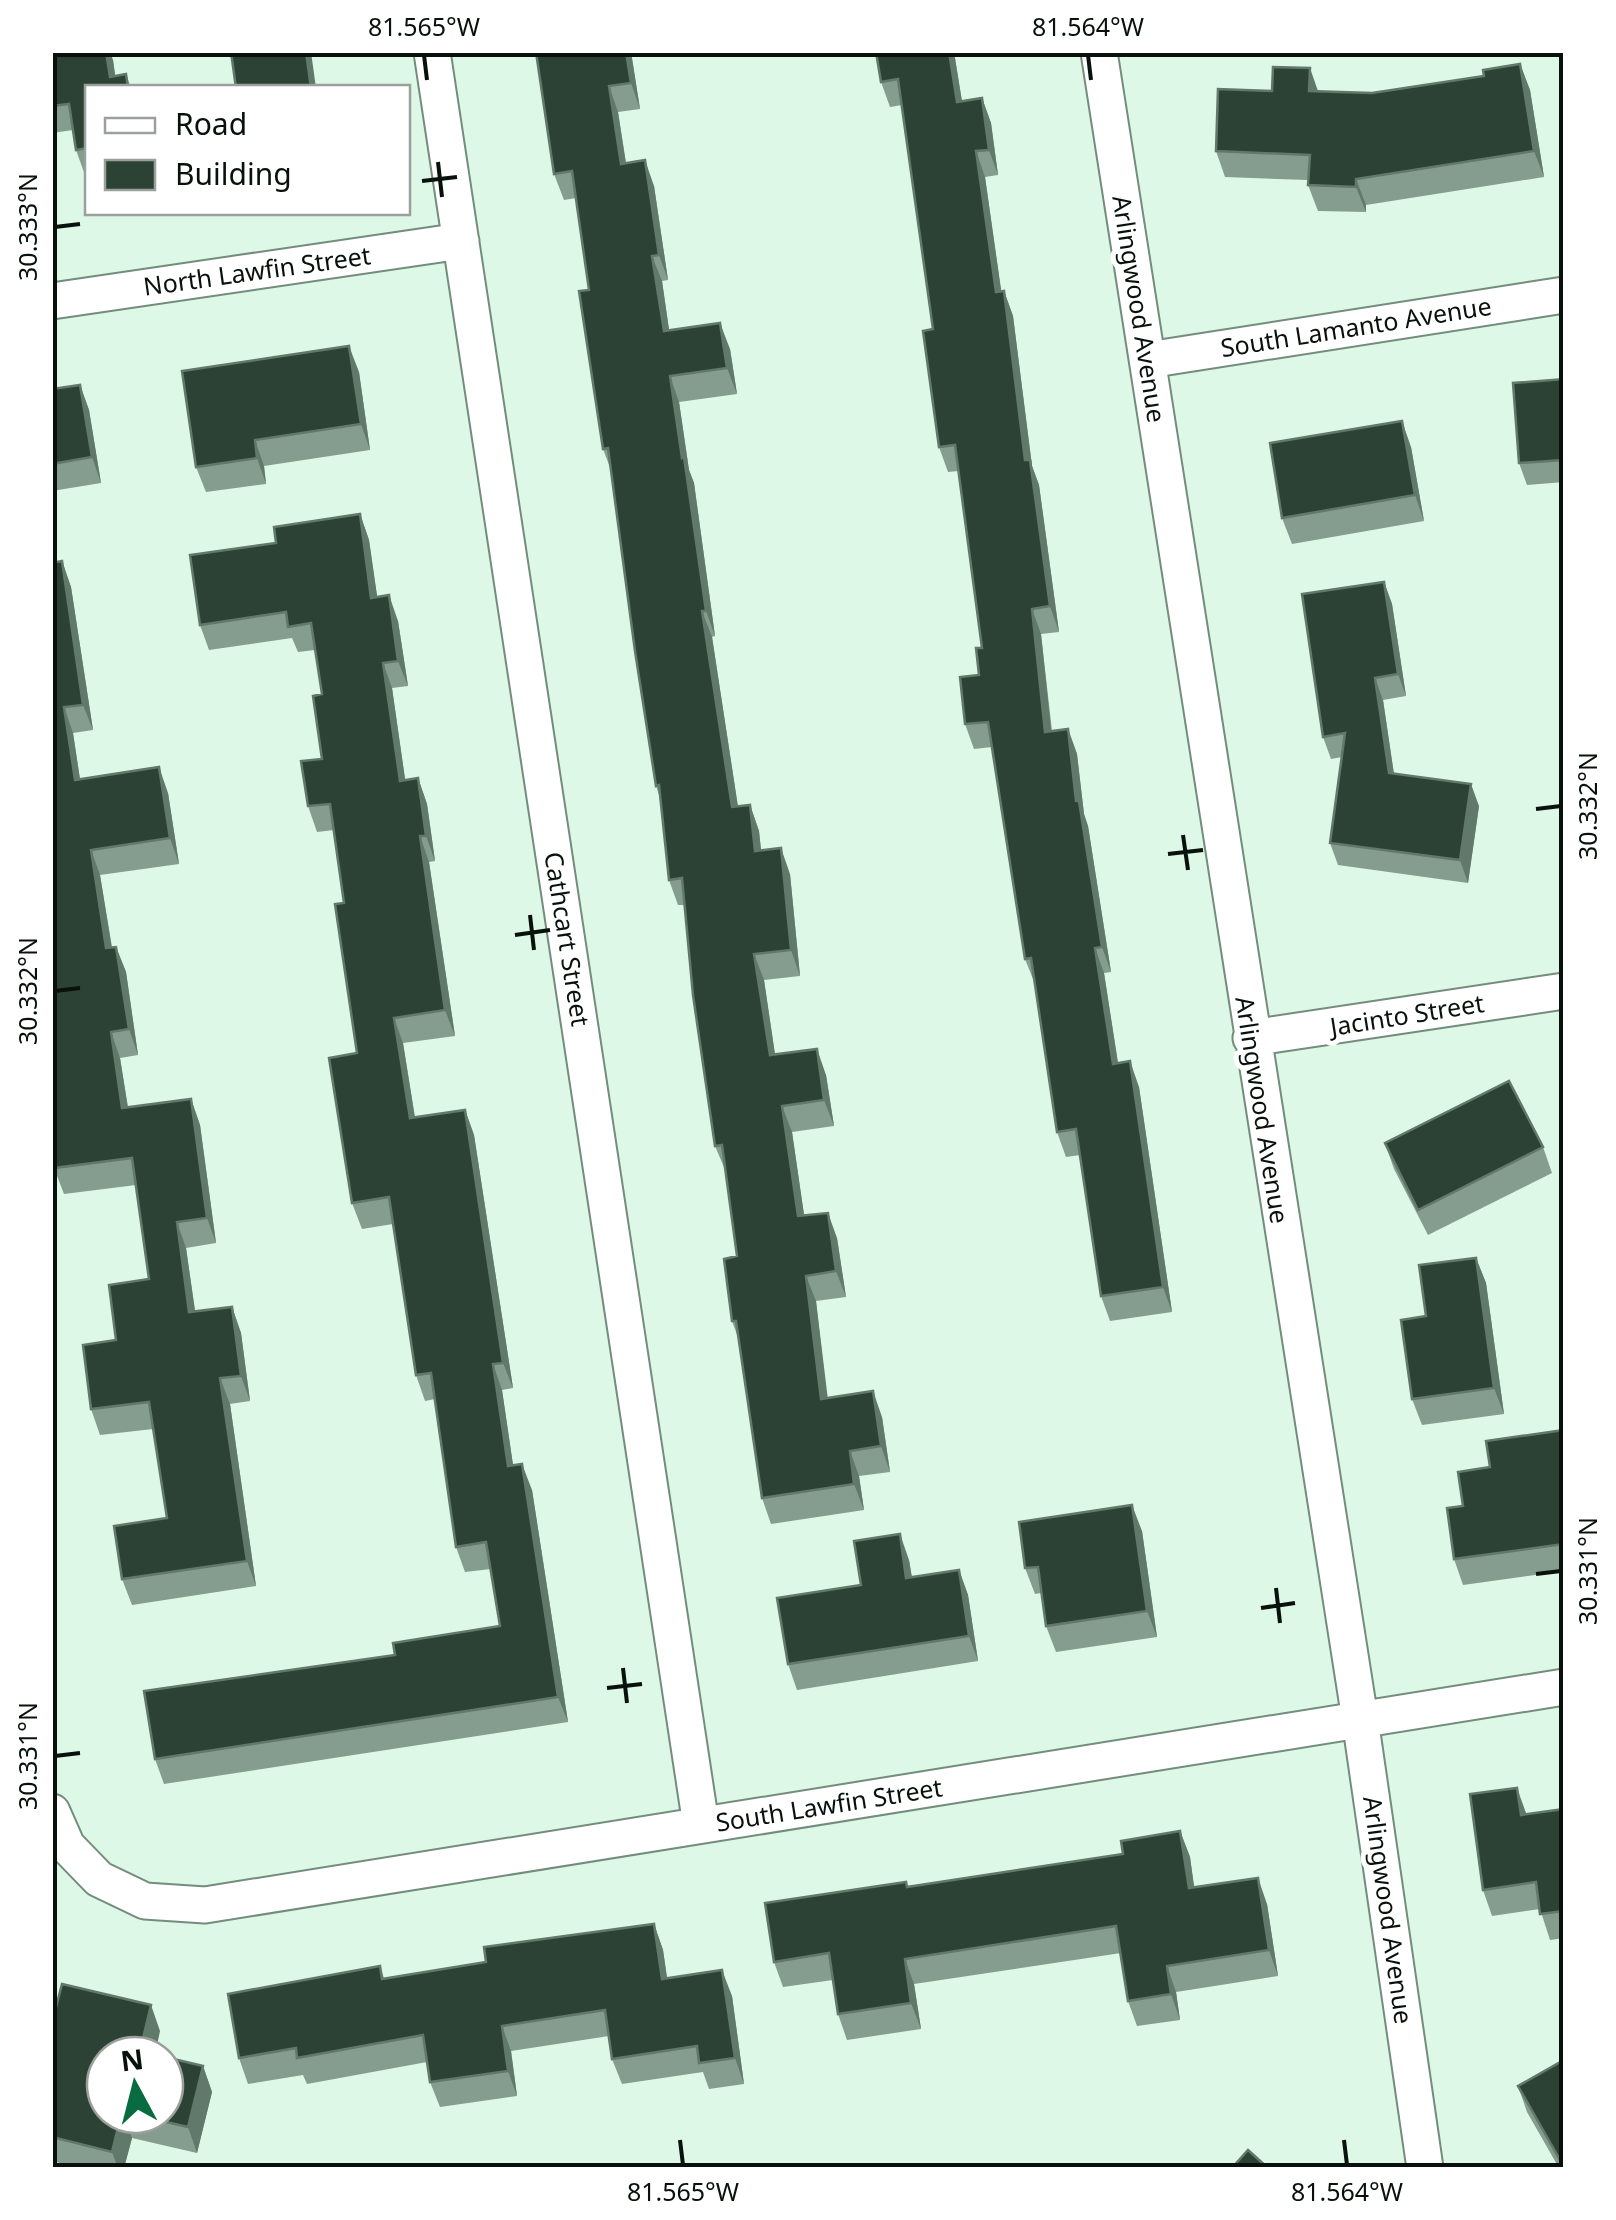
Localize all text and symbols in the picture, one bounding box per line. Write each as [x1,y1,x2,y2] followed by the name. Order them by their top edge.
[368,9,480,43] text: 81.565°W
[1032,9,1144,43] text: 81.564°W
[85,85,410,215] legend
[175,103,247,144] text: Road
[175,153,292,194] text: Building
[10,173,44,281] text: 30.333°N
[1105,193,1175,425] street label: Arlingwood Avenue
[141,237,373,303] street label: North Lawfin Street
[1218,288,1494,364] street label: South Lamanto Avenue
[1570,752,1604,860] text: 30.332°N
[537,849,599,1028] street label: Cathcart Street
[10,937,44,1045] text: 30.332°N
[1326,985,1486,1043] street label: Jacinto Street
[1228,994,1298,1226] street label: Arlingwood Avenue
[1570,1517,1604,1625] text: 30.331°N
[10,1702,44,1810] text: 30.331°N
[713,1769,945,1839] street label: South Lawfin Street
[1356,1794,1422,2026] street label: Arlingwood Avenue
[85,2035,185,2135] north arrow
[118,2039,145,2079] text: N
[627,2174,739,2208] text: 81.565°W
[1291,2174,1403,2208] text: 81.564°W

